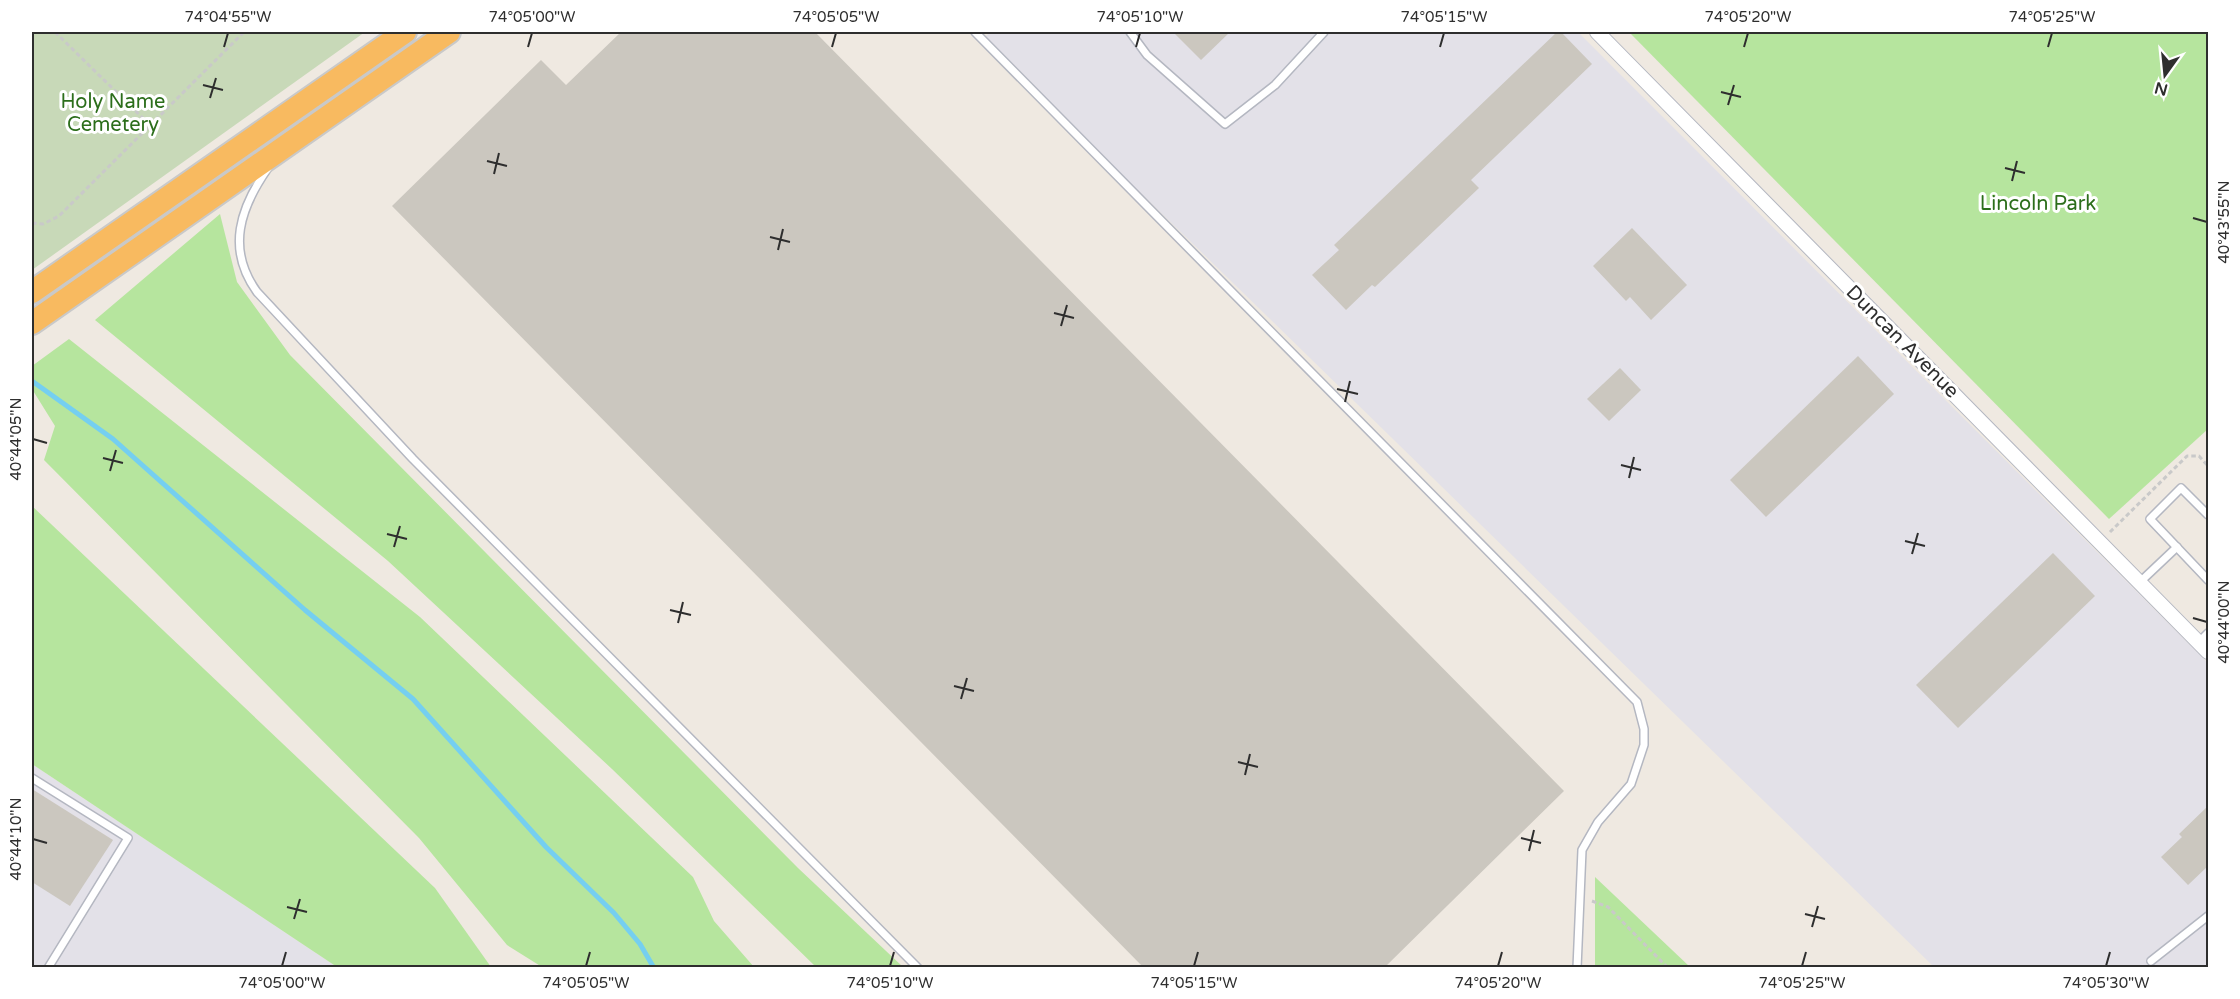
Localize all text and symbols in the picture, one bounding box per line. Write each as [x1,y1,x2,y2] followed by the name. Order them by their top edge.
[185,8,271,26] text: 74°04'55"W
[489,8,575,26] text: 74°05'00"W
[793,8,879,26] text: 74°05'05"W
[1097,8,1183,26] text: 74°05'10"W
[1401,8,1487,26] text: 74°05'15"W
[1705,8,1791,26] text: 74°05'20"W
[2009,8,2095,26] text: 74°05'25"W
[2135,45,2195,105] north arrow
[2153,77,2170,100] text: N
[61,90,165,137] park label: Holy Name Cemetery
[2215,180,2233,264] text: 40°43'55"N
[1980,192,2096,216] park label: Lincoln Park
[1841,280,1964,403] street label: Duncan Avenue
[7,397,25,481] text: 40°44'05"N
[2215,580,2233,664] text: 40°44'00"N
[7,797,25,881] text: 40°44'10"N
[239,974,325,992] text: 74°05'00"W
[543,974,629,992] text: 74°05'05"W
[847,974,933,992] text: 74°05'10"W
[1151,974,1237,992] text: 74°05'15"W
[1455,974,1541,992] text: 74°05'20"W
[1759,974,1845,992] text: 74°05'25"W
[2063,974,2149,992] text: 74°05'30"W

